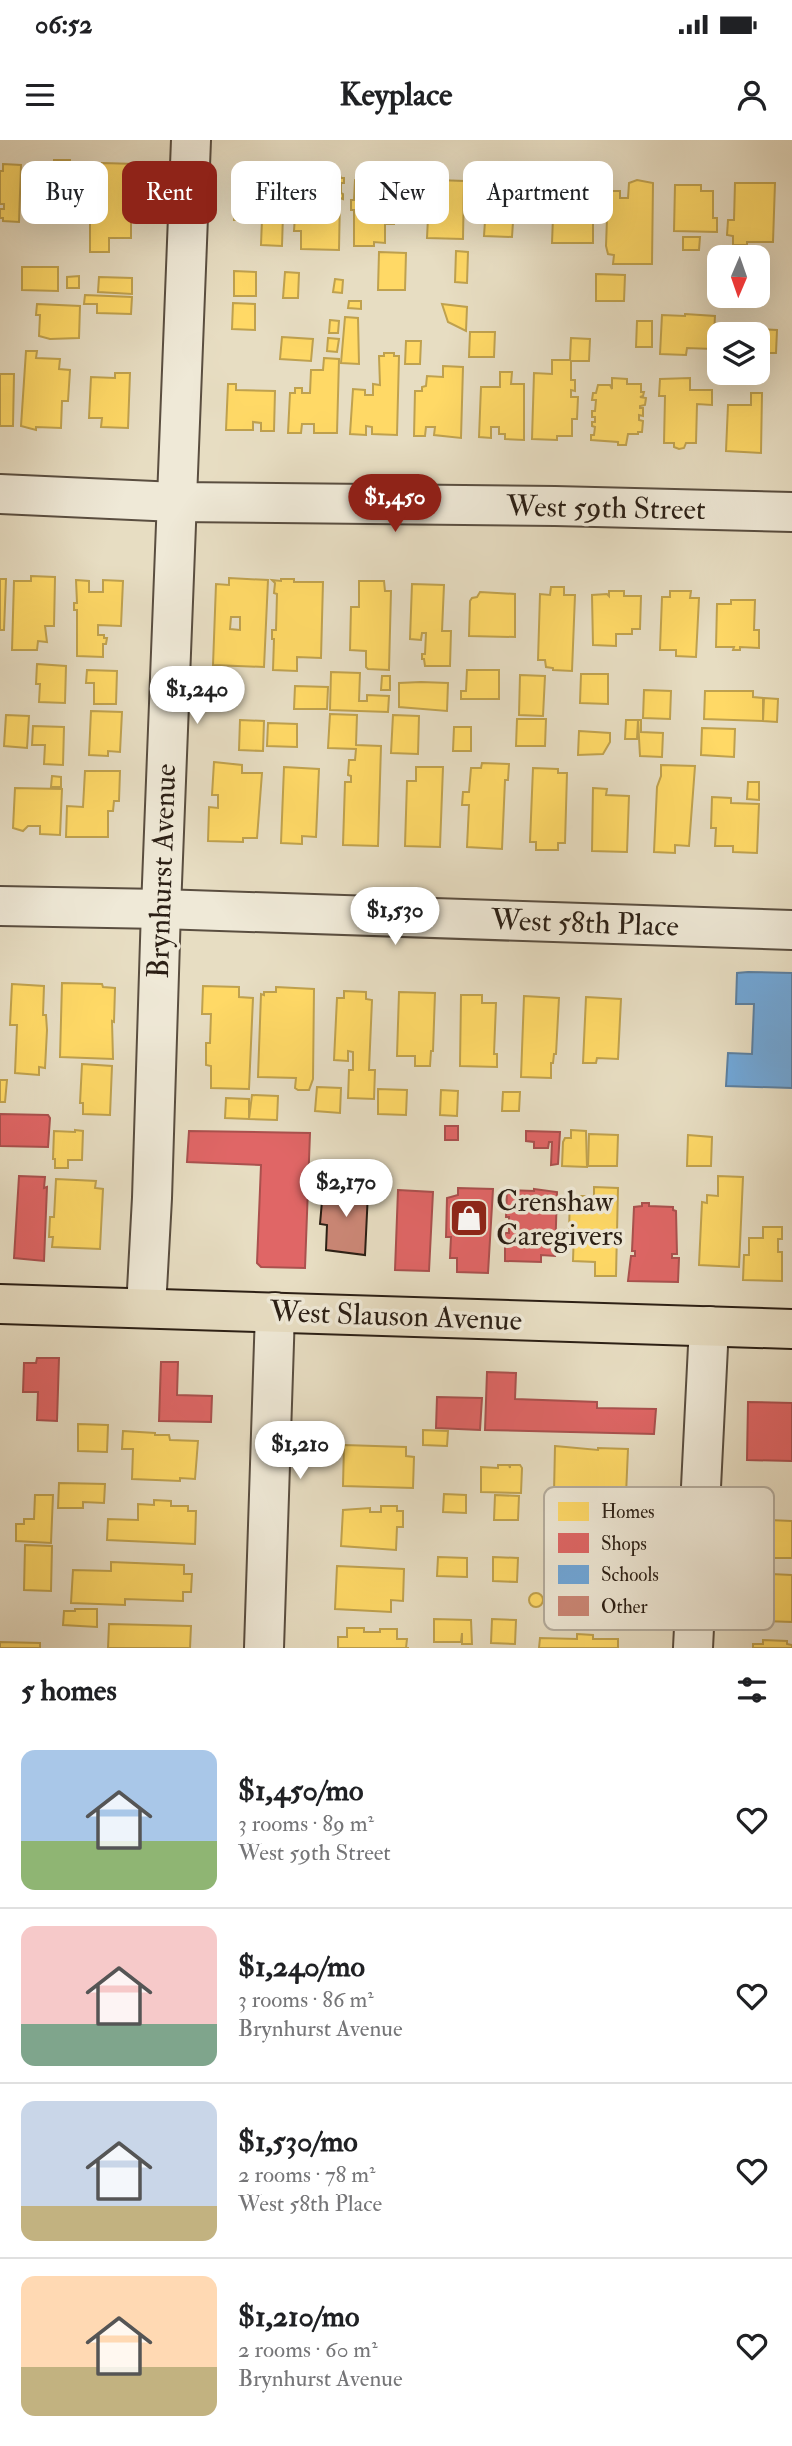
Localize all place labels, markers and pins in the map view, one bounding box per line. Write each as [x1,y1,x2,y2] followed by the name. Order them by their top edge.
[338,474,452,534] pin: $1,450
[140,666,254,726] pin: $1,240
[338,888,452,947] pin: $1,530
[289,1160,403,1219] pin: $2,170
[496,1183,623,1254] place label: Crenshaw Caregivers
[448,1197,490,1239] shop icon: Crenshaw Caregivers
[243,1422,357,1481] pin: $1,210

